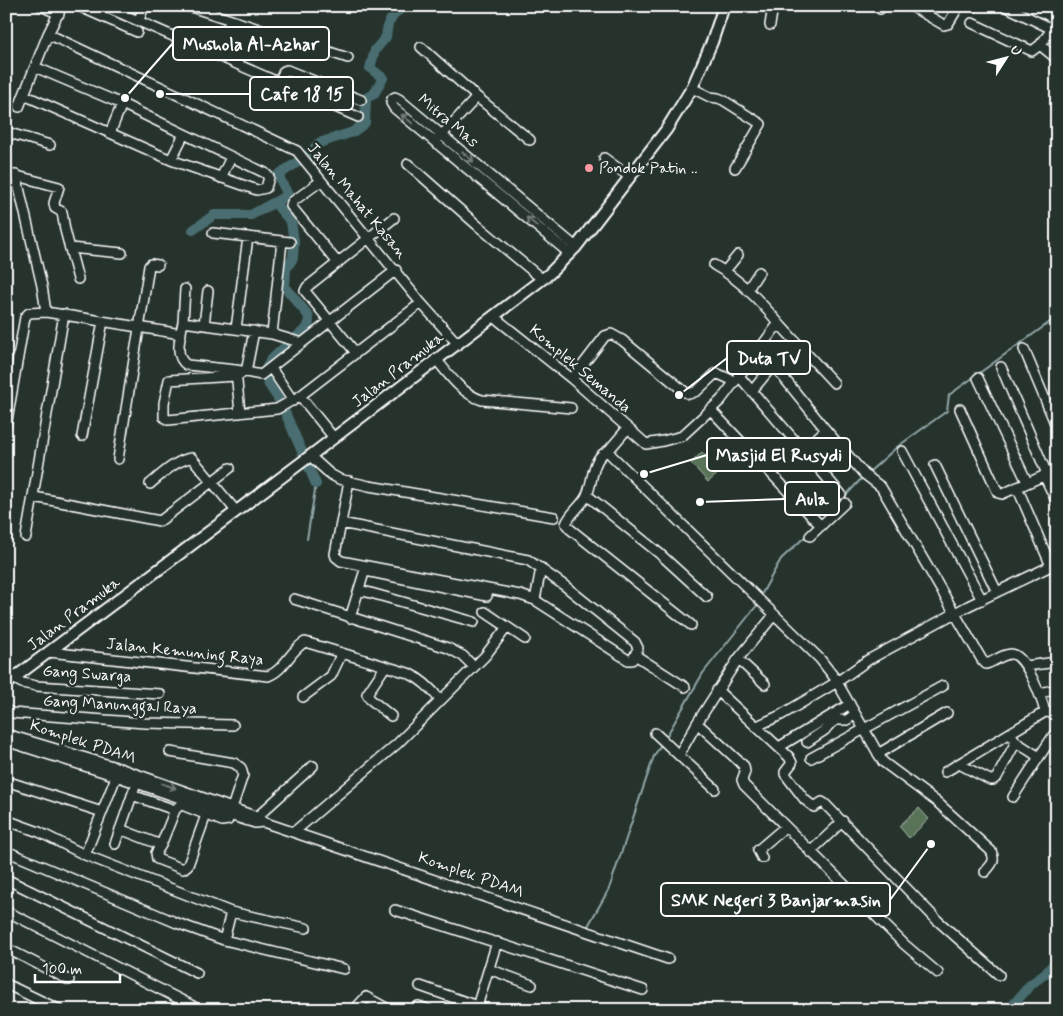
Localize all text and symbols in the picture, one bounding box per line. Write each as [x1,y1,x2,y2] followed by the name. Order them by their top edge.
[173,27,329,60] callout: Mushola Al-Azhar
[980,32,1030,82] north arrow
[183,33,320,57] text: Mushola Al-Azhar
[1006,42,1026,60] text: U
[250,77,353,110] callout: Cafe 18 15
[260,83,344,107] text: Cafe 18 15
[413,89,483,153] street label: Mitra Mas
[401,113,414,124] one-way arrow
[302,138,412,264] street label: Jalan Mahat Kasan
[461,152,474,163] one-way arrow
[599,158,698,179] place label: Pondok Patin ..
[583,162,595,174] marker: Pondok Patin ..
[526,217,539,228] one-way arrow
[525,320,636,418] street label: Komplek Semanda
[348,327,449,412] street label: Jalan Pramuka
[727,341,810,374] callout: Duta TV
[737,347,801,371] text: Duta TV
[707,438,850,471] callout: Masjid El Rusydi
[716,444,842,468] text: Masjid El Rusydi
[785,482,839,515] callout: Aula
[795,488,830,512] text: Aula
[23,572,125,656] street label: Jalan Pramuka
[105,633,265,672] street label: Jalan Kemuning Raya
[42,660,132,689] street label: Gang Swarga
[42,690,198,721] street label: Gang Manunggal Raya
[27,715,139,769] street label: Komplek PDAM
[161,782,177,791] one-way arrow
[415,847,527,903] street label: Komplek PDAM
[661,883,890,916] callout: SMK Negeri 3 Banjarmasin
[671,889,881,915] text: SMK Negeri 3 Banjarmasin
[35,951,120,983] scale bar
[42,960,82,980] text: 100 m

